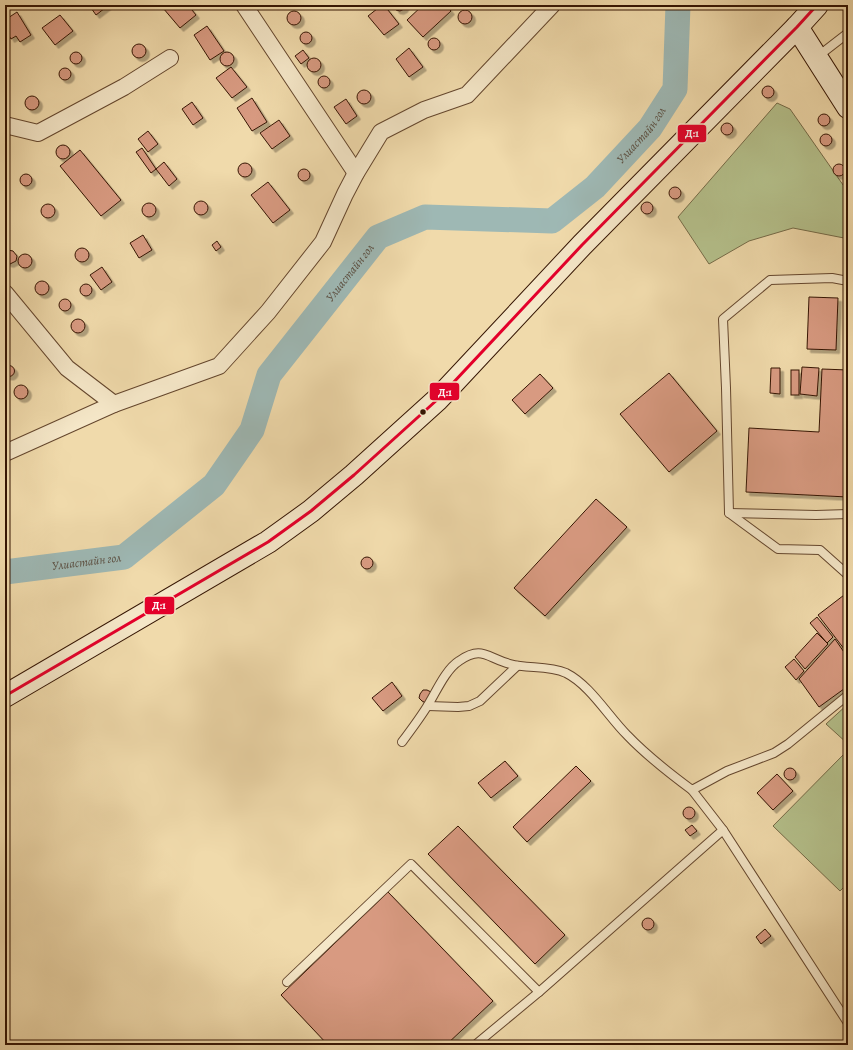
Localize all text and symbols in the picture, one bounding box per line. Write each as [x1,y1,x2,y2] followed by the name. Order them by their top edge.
[613,104,670,167] water label: Улиастайн гол
[677,124,707,143] line badge: Д:1
[685,126,699,141] text: Д:1
[322,240,378,305] water label: Улиастайн гол
[429,382,460,401] line badge: Д:1
[438,385,452,400] text: Д:1
[418,407,428,417] unlabelled marker
[51,549,122,574] water label: Улиастайн гол
[144,596,175,615] line badge: Д:1
[152,598,166,613] text: Д:1

